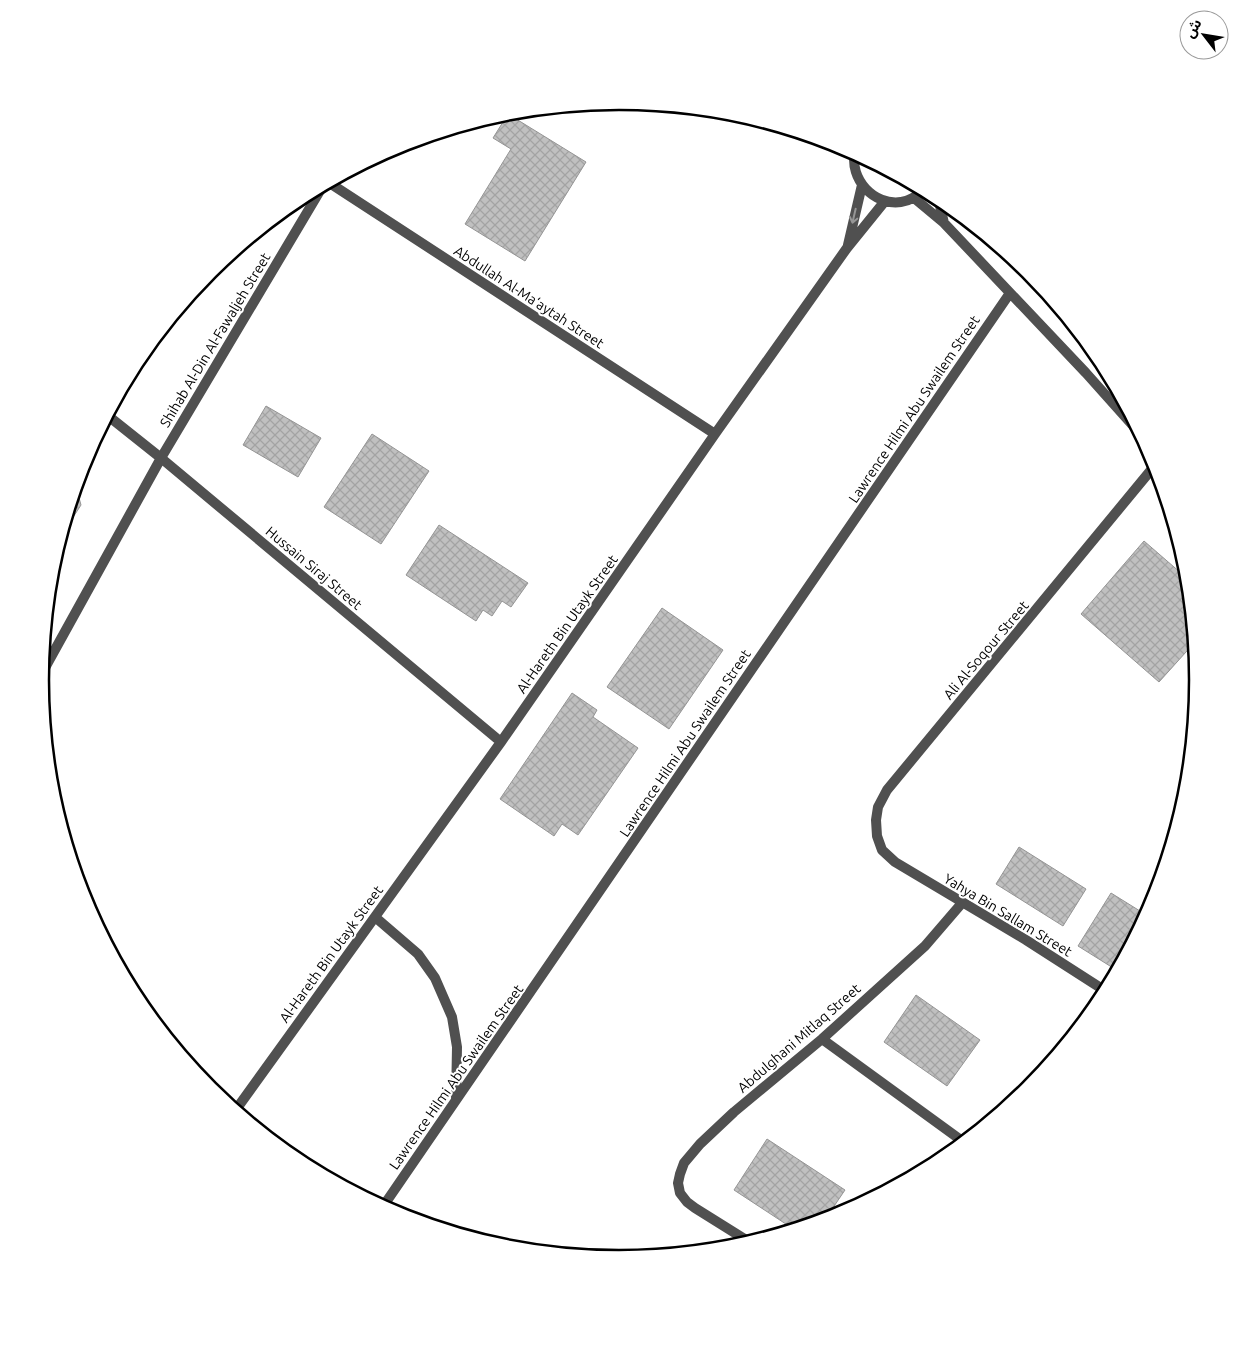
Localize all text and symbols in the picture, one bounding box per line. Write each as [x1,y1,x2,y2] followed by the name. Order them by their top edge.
[1179,10,1229,60] north arrow
[1181,16,1205,41] text: ش
[849,208,858,224] one-way arrow
[451,243,607,352] street label: Abdullah Al-Ma‘aytah Street
[156,249,274,430] street label: Shihab Al-Din Al-Fawaljeh Street
[845,312,983,506] street label: Lawrence Hilmi Abu Swailem Street
[263,523,366,613] street label: Hussain Siraj Street
[513,551,621,696] street label: Al-Hareth Bin Utayk Street
[940,597,1032,703] street label: Ali Al-Soqour Street
[616,646,754,840] street label: Lawrence Hilmi Abu Swailem Street
[941,870,1075,960] street label: Yahya Bin Sallam Street
[276,882,386,1026] street label: Al-Hareth Bin Utayk Street
[734,980,864,1096] street label: Abdulghani Mitlaq Street
[386,981,527,1173] street label: Lawrence Hilmi Abu Swailem Street

